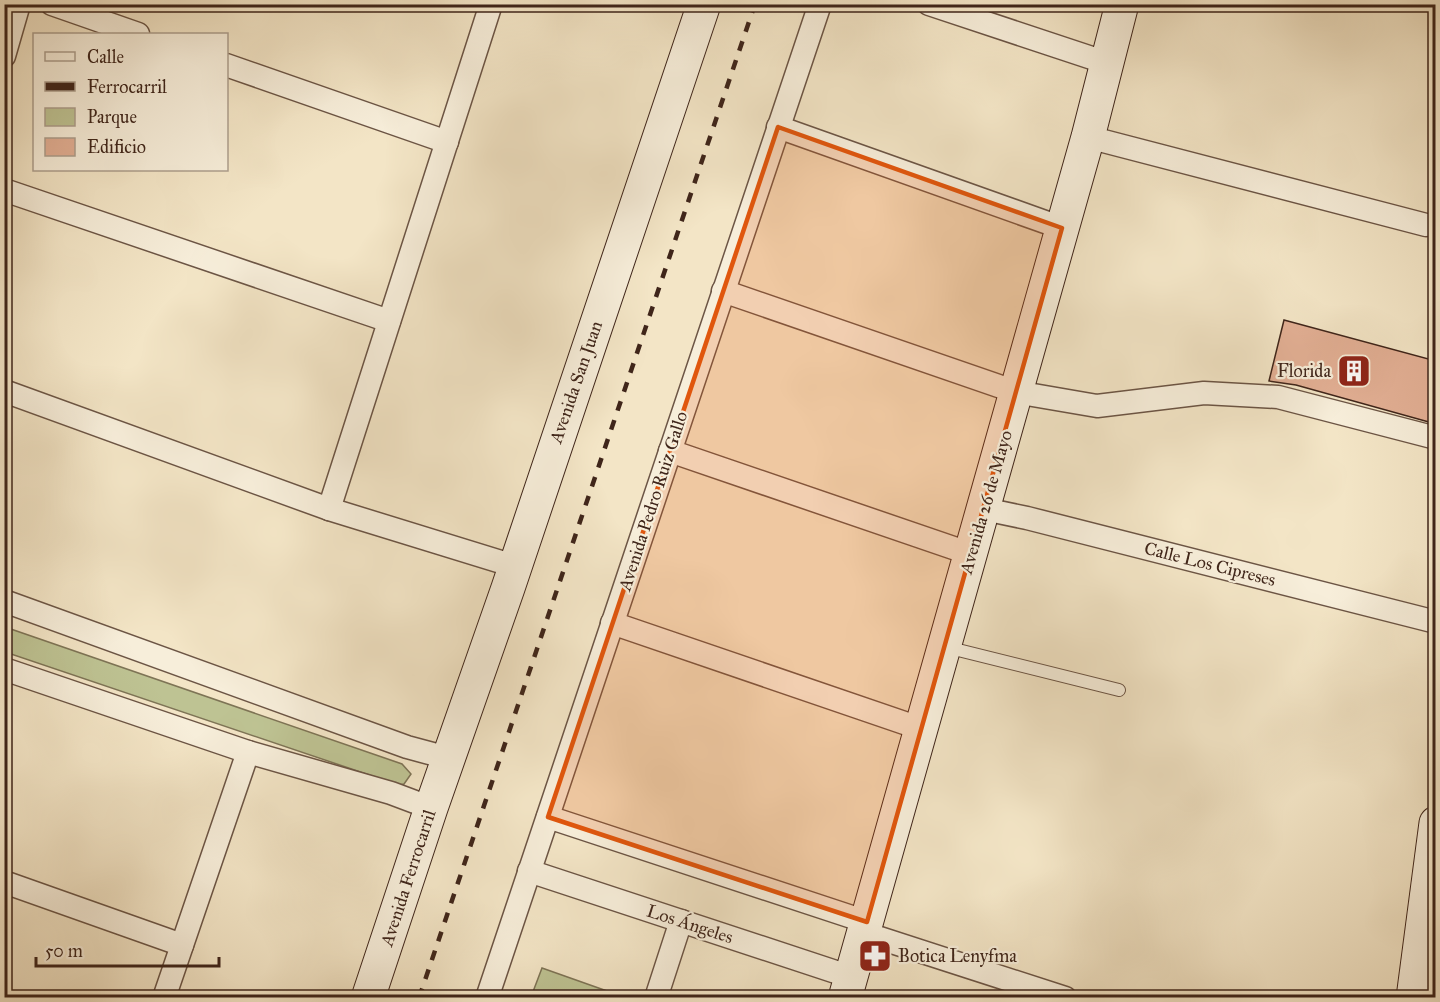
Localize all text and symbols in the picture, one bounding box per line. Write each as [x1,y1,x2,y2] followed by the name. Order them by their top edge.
[33,33,228,171] legend
[87,46,124,68] text: Calle
[87,76,167,98] text: Ferrocarril
[87,106,137,129] text: Parque
[87,136,146,158] text: Edificio
[544,318,608,447] street label: Avenida San Juan
[1336,353,1372,389] building icon: Florida
[1277,360,1331,382] place label: Florida
[613,408,692,594] street label: Avenida Pedro Ruiz Gallo
[955,428,1017,577] street label: Avenida 26 de Mayo
[1142,537,1278,591] street label: Calle Los Cipreses
[375,807,441,950] street label: Avenida Ferrocarril
[644,898,737,949] street label: Los Ángeles
[36,930,219,968] scale bar
[857,938,893,974] pharmacy icon: Botica Lenyfma
[45,940,83,962] text: 50 m
[898,945,1017,967] place label: Botica Lenyfma

